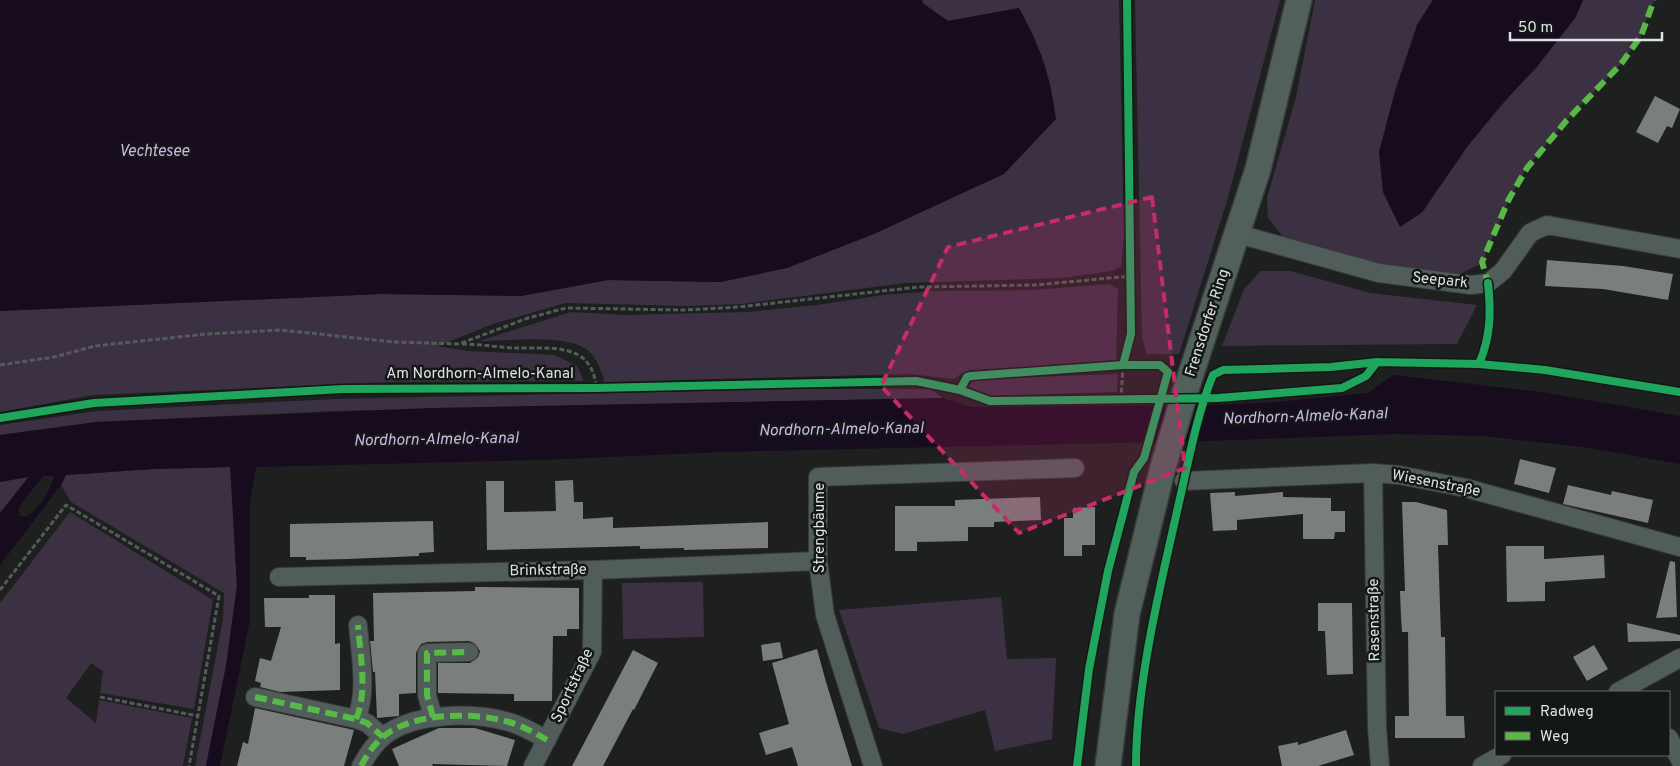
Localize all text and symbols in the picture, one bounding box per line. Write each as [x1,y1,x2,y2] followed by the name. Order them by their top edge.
[1510,10,1662,42] scale bar
[1518,19,1553,38] text: 50 m
[119,142,190,162] water label: Vechtesee
[1182,267,1234,379] street label: Frensdorfer Ring
[1411,269,1469,293] street label: Seepark
[386,365,574,384] street label: Am Nordhorn-Almelo-Kanal
[1222,404,1389,430] water label: Nordhorn-Almelo-Kanal
[758,419,924,441] water label: Nordhorn-Almelo-Kanal
[353,429,519,451] water label: Nordhorn-Almelo-Kanal
[1390,466,1482,502] street label: Wiesenstraße
[811,483,830,573] street label: Strengbäume
[509,561,587,581] street label: Brinkstraße
[1365,578,1385,662] street label: Rasenstraße
[548,646,598,726] street label: Sportstraße
[1495,691,1670,756] legend
[1540,703,1594,722] text: Radweg
[1540,728,1569,747] text: Weg

